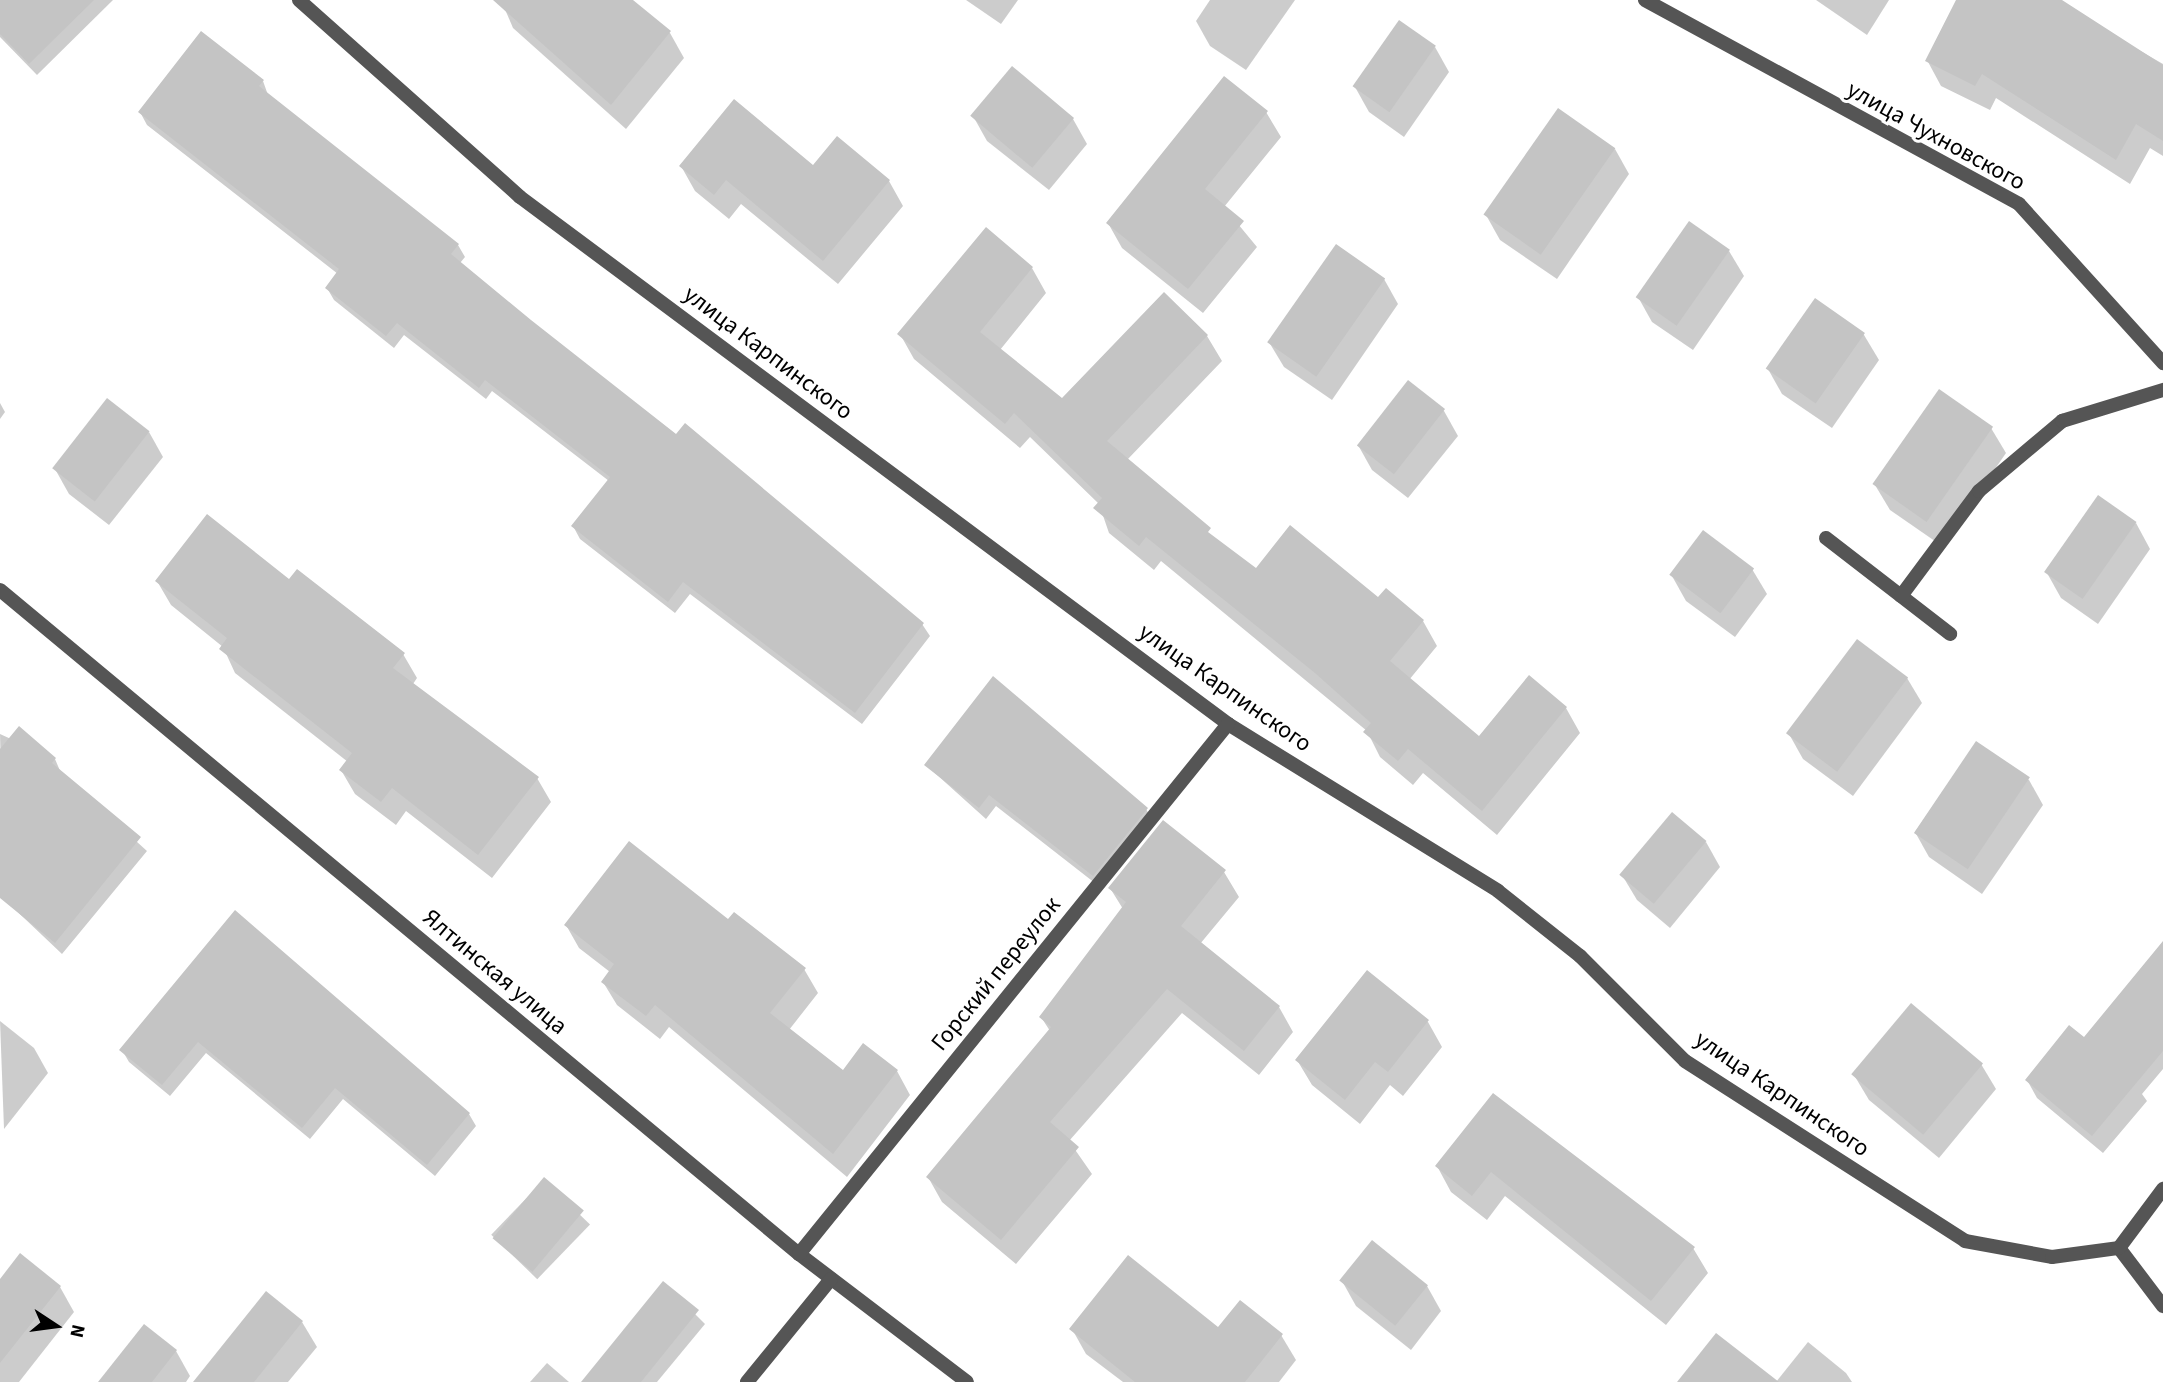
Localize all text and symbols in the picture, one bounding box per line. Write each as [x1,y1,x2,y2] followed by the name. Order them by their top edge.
[1842,75,2030,197] street label: улица Чухновского
[678,280,858,426] street label: улица Карпинского
[1133,618,1317,758] street label: улица Карпинского
[925,891,1067,1057] street label: Горский переулок
[417,903,573,1041] street label: Ялтинская улица
[1689,1025,1875,1163] street label: улица Карпинского
[21,1291,91,1361] north arrow
[62,1322,92,1340] text: N

